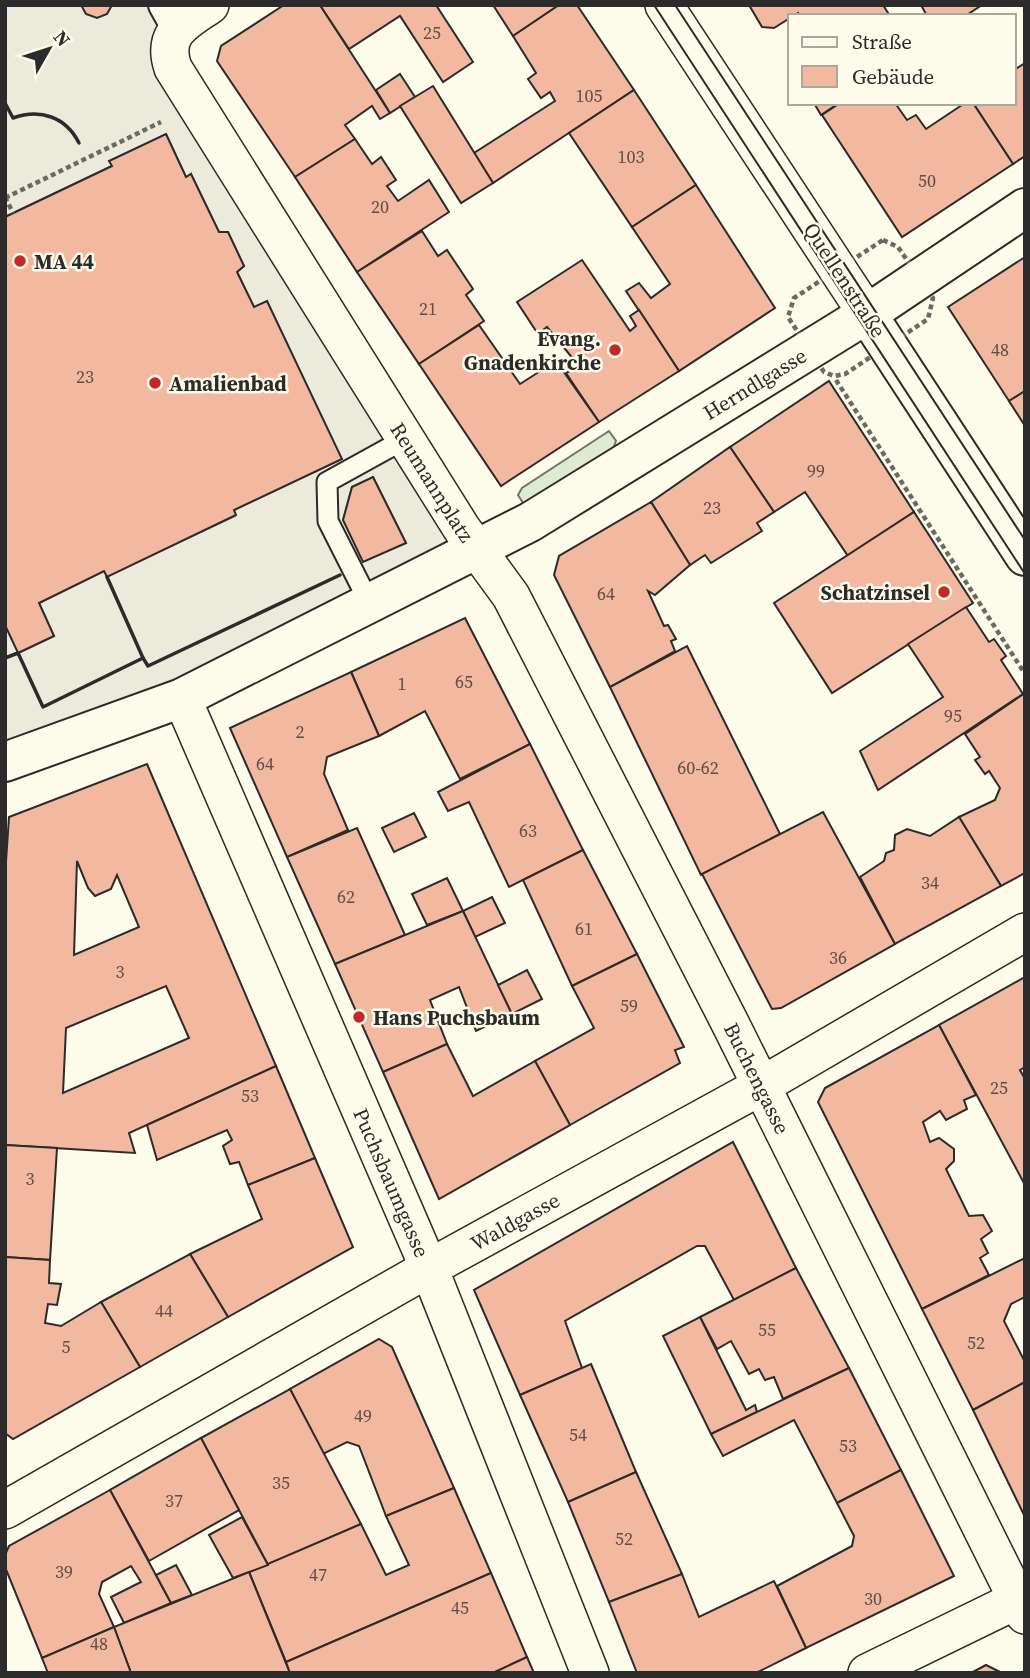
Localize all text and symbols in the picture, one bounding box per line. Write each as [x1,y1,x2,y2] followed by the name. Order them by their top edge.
[14,14,84,84] north arrow
[788,14,1016,105] legend
[423,20,441,45] house number: 25
[48,25,77,52] text: N
[852,27,912,56] text: Straße
[852,62,934,91] text: Gebäude
[576,83,603,108] house number: 105
[618,144,645,169] house number: 103
[918,168,936,193] house number: 50
[371,194,389,219] house number: 20
[797,217,893,343] street label: Quellenstraße
[34,247,94,276] place label: MA 44
[12,253,28,269] marker: MA 44
[419,296,437,321] house number: 21
[464,324,601,377] place label: Evang. Gnadenkirche
[991,337,1009,362] house number: 48
[697,340,812,426] street label: Herndlgasse
[607,342,623,358] marker: Evang. Gnadenkirche
[76,364,94,389] house number: 23
[169,369,287,398] place label: Amalienbad
[147,375,163,391] marker: Amalienbad
[384,417,481,548] street label: Reumannplatz
[807,458,825,483] house number: 99
[703,495,721,520] house number: 23
[821,578,930,607] place label: Schatzinsel
[597,581,615,606] house number: 64
[936,584,952,600] marker: Schatzinsel
[455,669,473,694] house number: 65
[398,671,407,696] house number: 1
[944,703,962,728] house number: 95
[296,719,305,744] house number: 2
[256,751,274,776] house number: 64
[677,755,719,780] house number: 60-62
[519,818,537,843] house number: 63
[921,870,939,895] house number: 34
[337,884,355,909] house number: 62
[575,916,593,941] house number: 61
[829,945,847,970] house number: 36
[116,959,125,984] house number: 3
[620,993,638,1018] house number: 59
[373,1003,540,1032] place label: Hans Puchsbaum
[351,1009,367,1025] marker: Hans Puchsbaum
[718,1018,797,1139] street label: Buchengasse
[990,1075,1008,1100] house number: 25
[241,1083,259,1108] house number: 53
[347,1103,437,1262] street label: Puchsbaumgasse
[26,1166,35,1191] house number: 3
[465,1185,564,1257] street label: Waldgasse
[155,1298,173,1323] house number: 44
[758,1317,776,1342] house number: 55
[967,1330,985,1355] house number: 52
[62,1334,71,1359] house number: 5
[354,1403,372,1428] house number: 49
[569,1422,587,1447] house number: 54
[839,1433,857,1458] house number: 53
[272,1470,290,1495] house number: 35
[165,1488,183,1513] house number: 37
[615,1526,633,1551] house number: 52
[55,1559,73,1584] house number: 39
[309,1562,327,1587] house number: 47
[864,1586,882,1611] house number: 30
[451,1595,469,1620] house number: 45
[90,1631,108,1656] house number: 48

